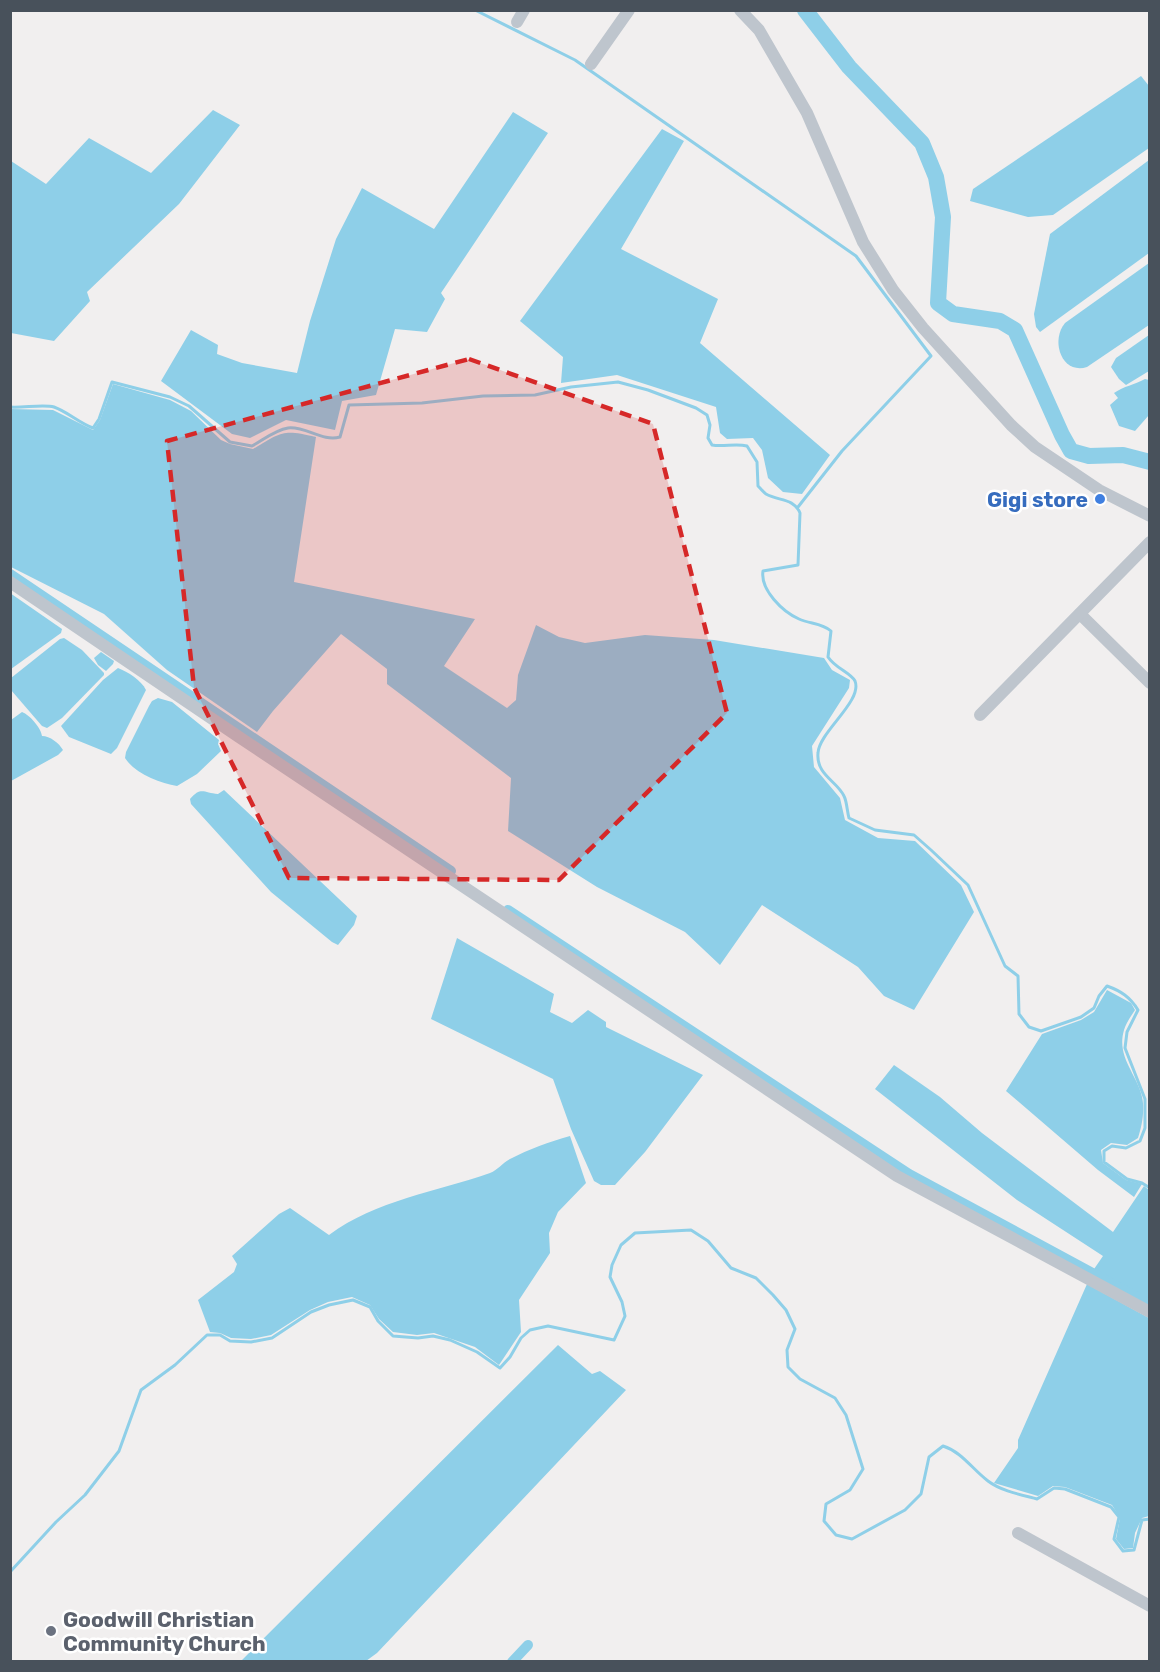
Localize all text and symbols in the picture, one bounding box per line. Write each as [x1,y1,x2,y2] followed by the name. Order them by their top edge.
[987,487,1088,512] place label: Gigi store
[1093,492,1107,506] marker: Gigi store
[63,1607,266,1656] place label: Goodwill Christian Community Church
[44,1624,58,1638] marker: Goodwill Christian Community Church

